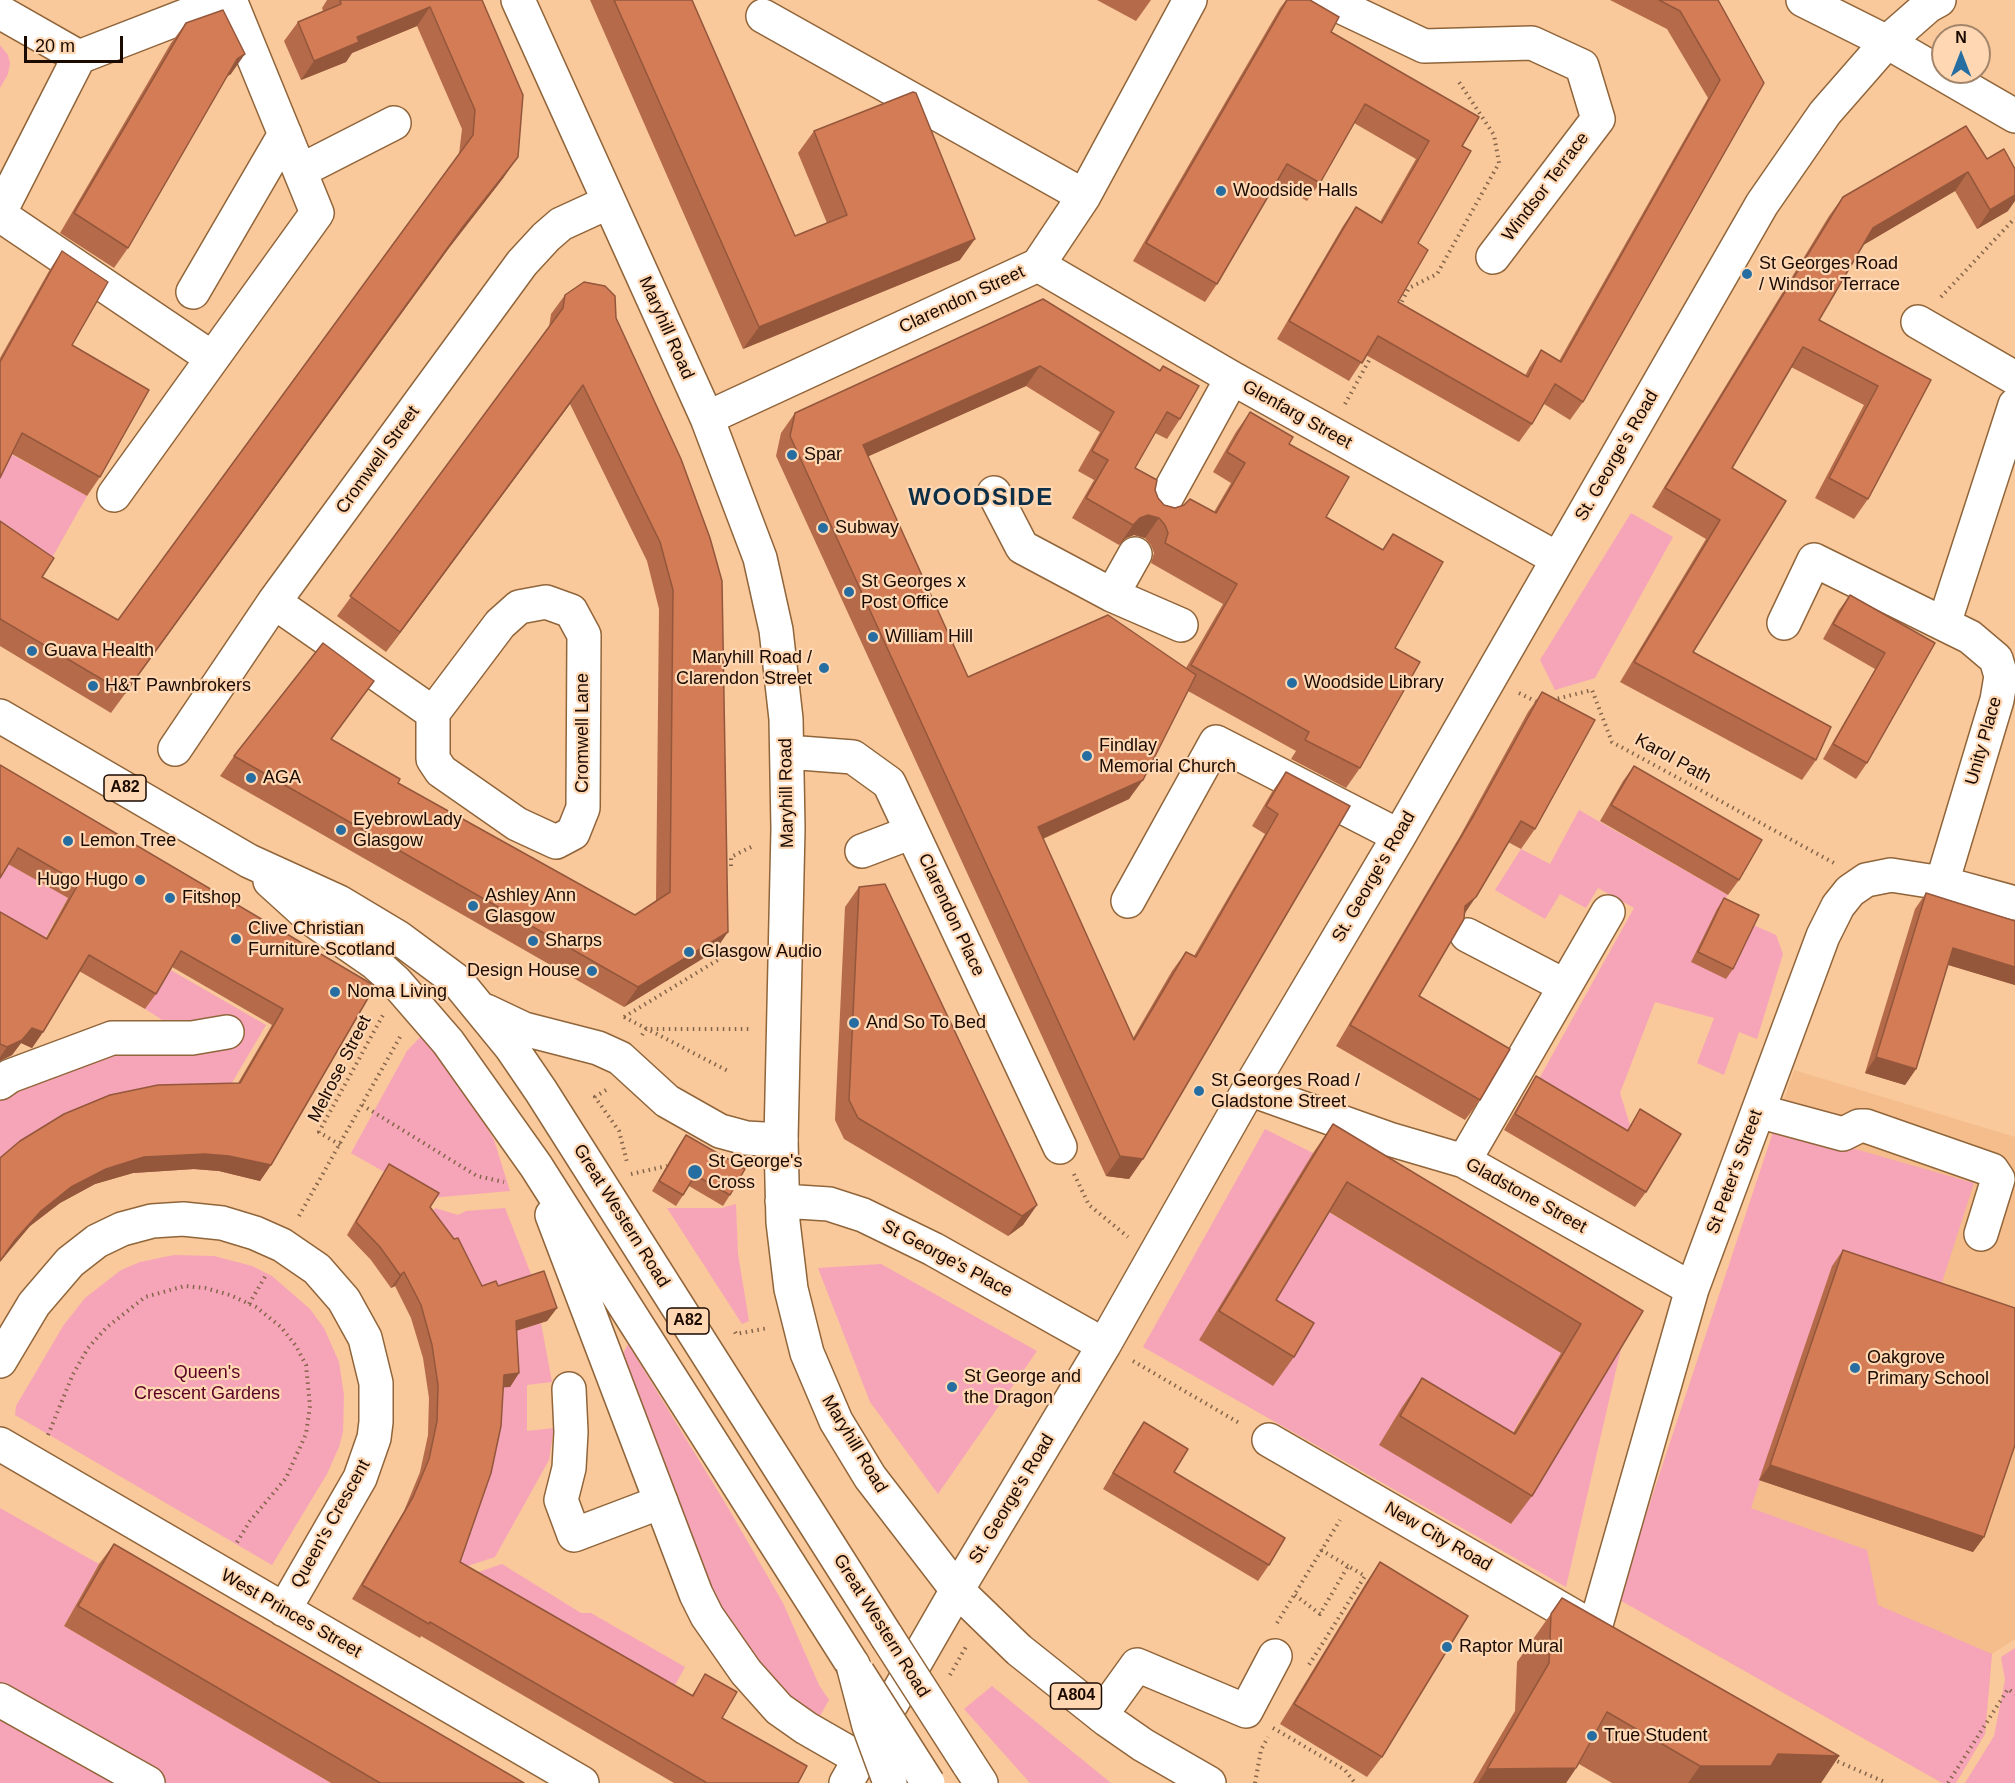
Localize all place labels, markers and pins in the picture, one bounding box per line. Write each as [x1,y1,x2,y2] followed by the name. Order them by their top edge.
[1233,180,1358,202] place label: Woodside Halls
[1214,184,1228,198] marker: Woodside Halls
[1759,253,1900,296] place label: St Georges Road / Windsor Terrace
[1740,267,1754,281] marker: St Georges Road / Windsor Terrace
[804,444,842,466] place label: Spar
[785,448,799,462] marker: Spar
[835,517,899,539] place label: Subway
[816,521,830,535] marker: Subway
[861,571,966,614] place label: St Georges x Post Office
[842,585,856,599] marker: St Georges x Post Office
[885,626,973,648] place label: William Hill
[866,630,880,644] marker: William Hill
[44,640,154,662] place label: Guava Health
[25,644,39,658] marker: Guava Health
[676,647,812,690] place label: Maryhill Road / Clarendon Street
[817,661,831,675] marker: Maryhill Road / Clarendon Street
[1304,672,1444,694] place label: Woodside Library
[105,675,251,697] place label: H&T Pawnbrokers
[1285,676,1299,690] marker: Woodside Library
[86,679,100,693] marker: H&T Pawnbrokers
[1099,735,1236,777] place label: Findlay Memorial Church
[1080,749,1094,763] marker: Findlay Memorial Church
[263,767,301,789] place label: AGA
[244,771,258,785] marker: AGA
[353,809,462,852] place label: EyebrowLady Glasgow
[334,823,348,837] marker: EyebrowLady Glasgow
[80,830,176,852] place label: Lemon Tree
[61,834,75,848] marker: Lemon Tree
[37,869,128,891] place label: Hugo Hugo
[133,873,147,887] marker: Hugo Hugo
[485,885,576,928] place label: Ashley Ann Glasgow
[182,887,241,909] place label: Fitshop
[163,891,177,905] marker: Fitshop
[466,899,480,913] marker: Ashley Ann Glasgow
[248,918,395,960] place label: Clive Christian Furniture Scotland
[545,930,602,952] place label: Sharps
[229,932,243,946] marker: Clive Christian Furniture Scotland
[526,934,540,948] marker: Sharps
[701,941,822,963] place label: Glasgow Audio
[682,945,696,959] marker: Glasgow Audio
[467,960,580,982] place label: Design House
[585,964,599,978] marker: Design House
[347,981,447,1003] place label: Noma Living
[328,985,342,999] marker: Noma Living
[866,1012,986,1034] place label: And So To Bed
[847,1016,861,1030] marker: And So To Bed
[1211,1070,1360,1112] place label: St Georges Road / Gladstone Street
[1192,1084,1206,1098] marker: St Georges Road / Gladstone Street
[708,1151,802,1194] place label: St George's Cross
[686,1163,704,1181] marker: St George's Cross
[1867,1347,1989,1390] place label: Oakgrove Primary School
[1848,1361,1862,1375] marker: Oakgrove Primary School
[964,1366,1081,1408] place label: St George and the Dragon
[945,1380,959,1394] marker: St George and the Dragon
[1459,1636,1563,1658] place label: Raptor Mural
[1440,1640,1454,1654] marker: Raptor Mural
[1604,1725,1707,1747] place label: True Student
[1585,1729,1599,1743] marker: True Student

